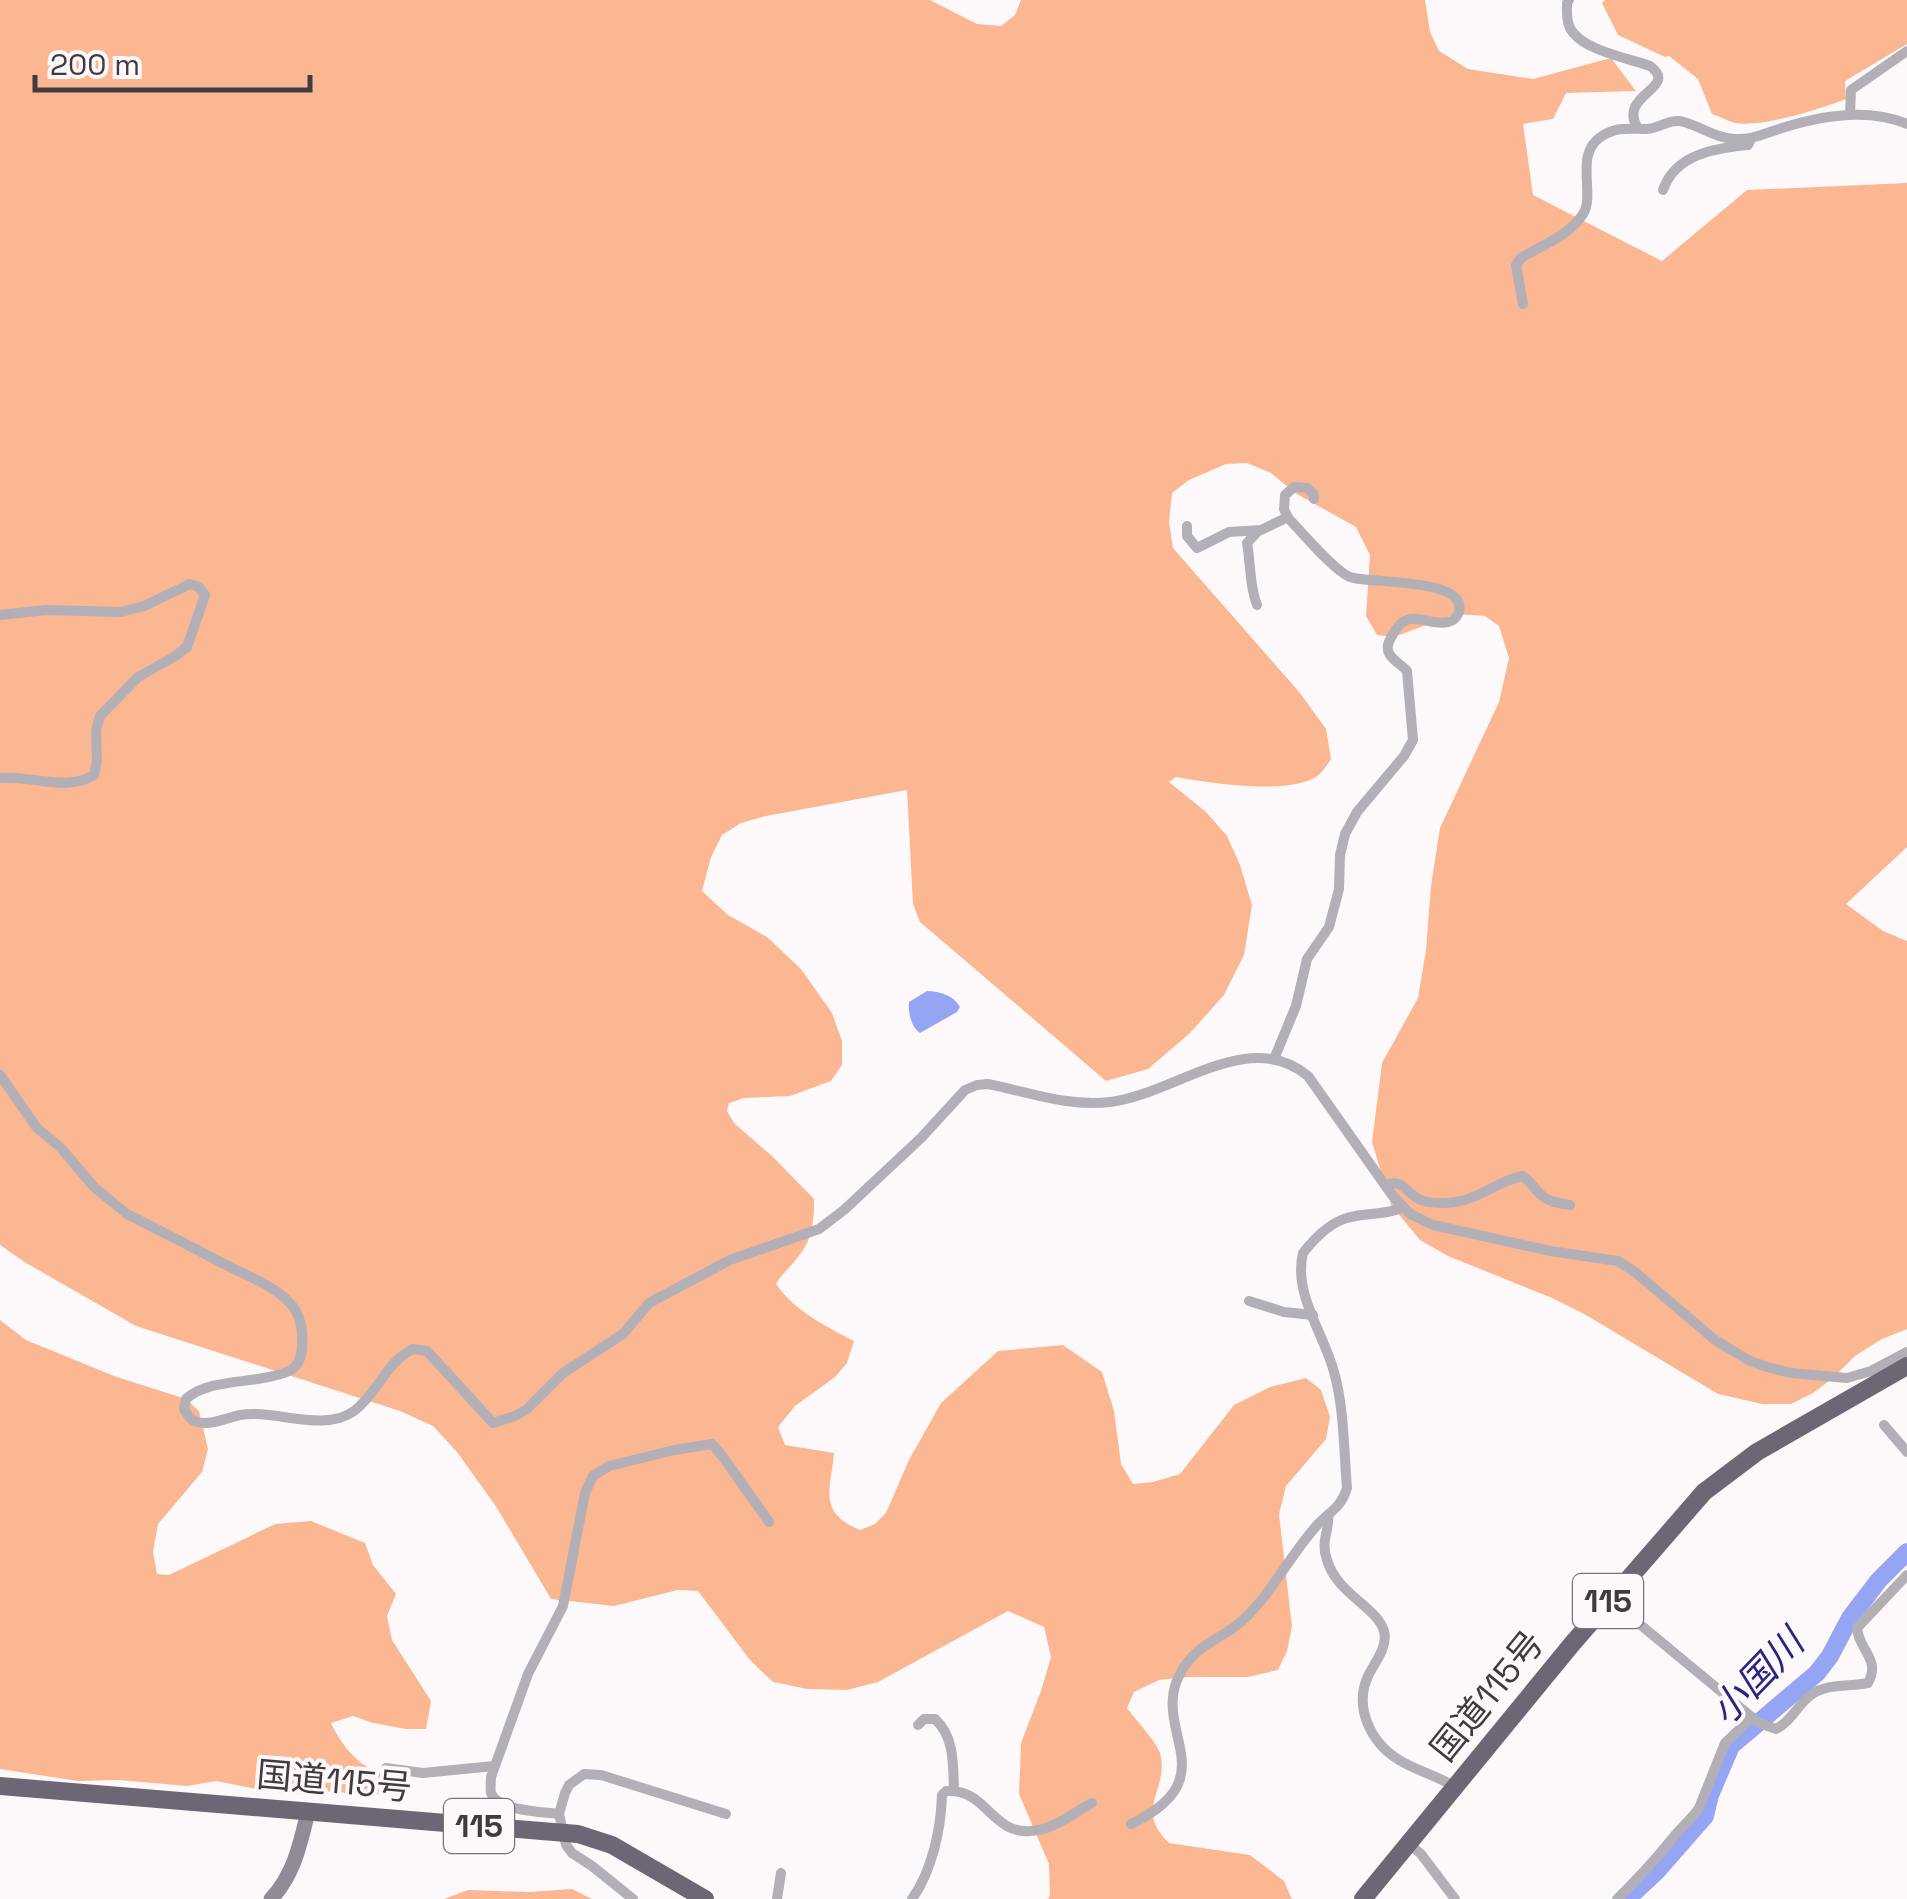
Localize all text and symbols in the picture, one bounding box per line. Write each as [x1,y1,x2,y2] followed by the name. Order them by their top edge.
[35,30,310,92] scale bar
[50,45,140,84] text: 200 m
[1573,1574,1643,1628] road number: 115
[1700,1616,1817,1735] water label: 小国川
[1421,1622,1553,1770] street label: 国道115号
[255,1752,413,1810] street label: 国道115号
[444,1799,514,1853] road number: 115

